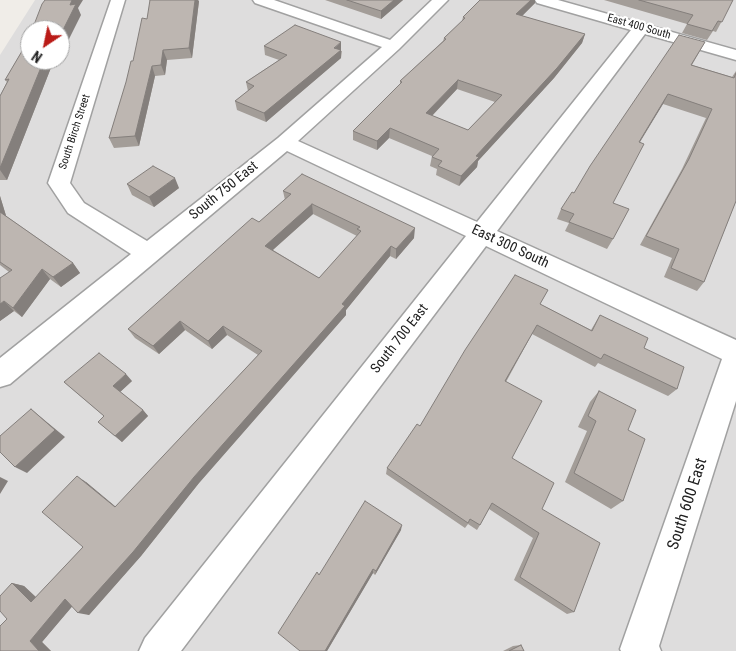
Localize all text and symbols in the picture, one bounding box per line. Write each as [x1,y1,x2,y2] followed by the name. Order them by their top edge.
[606,12,672,42] street label: East 400 South
[20,20,70,70] north arrow
[29,48,45,66] text: N
[57,93,93,171] street label: South Birch Street
[186,158,262,224] street label: South 750 East
[469,222,551,272] street label: East 300 South
[368,301,432,377] street label: South 700 East
[664,456,712,552] street label: South 600 East

